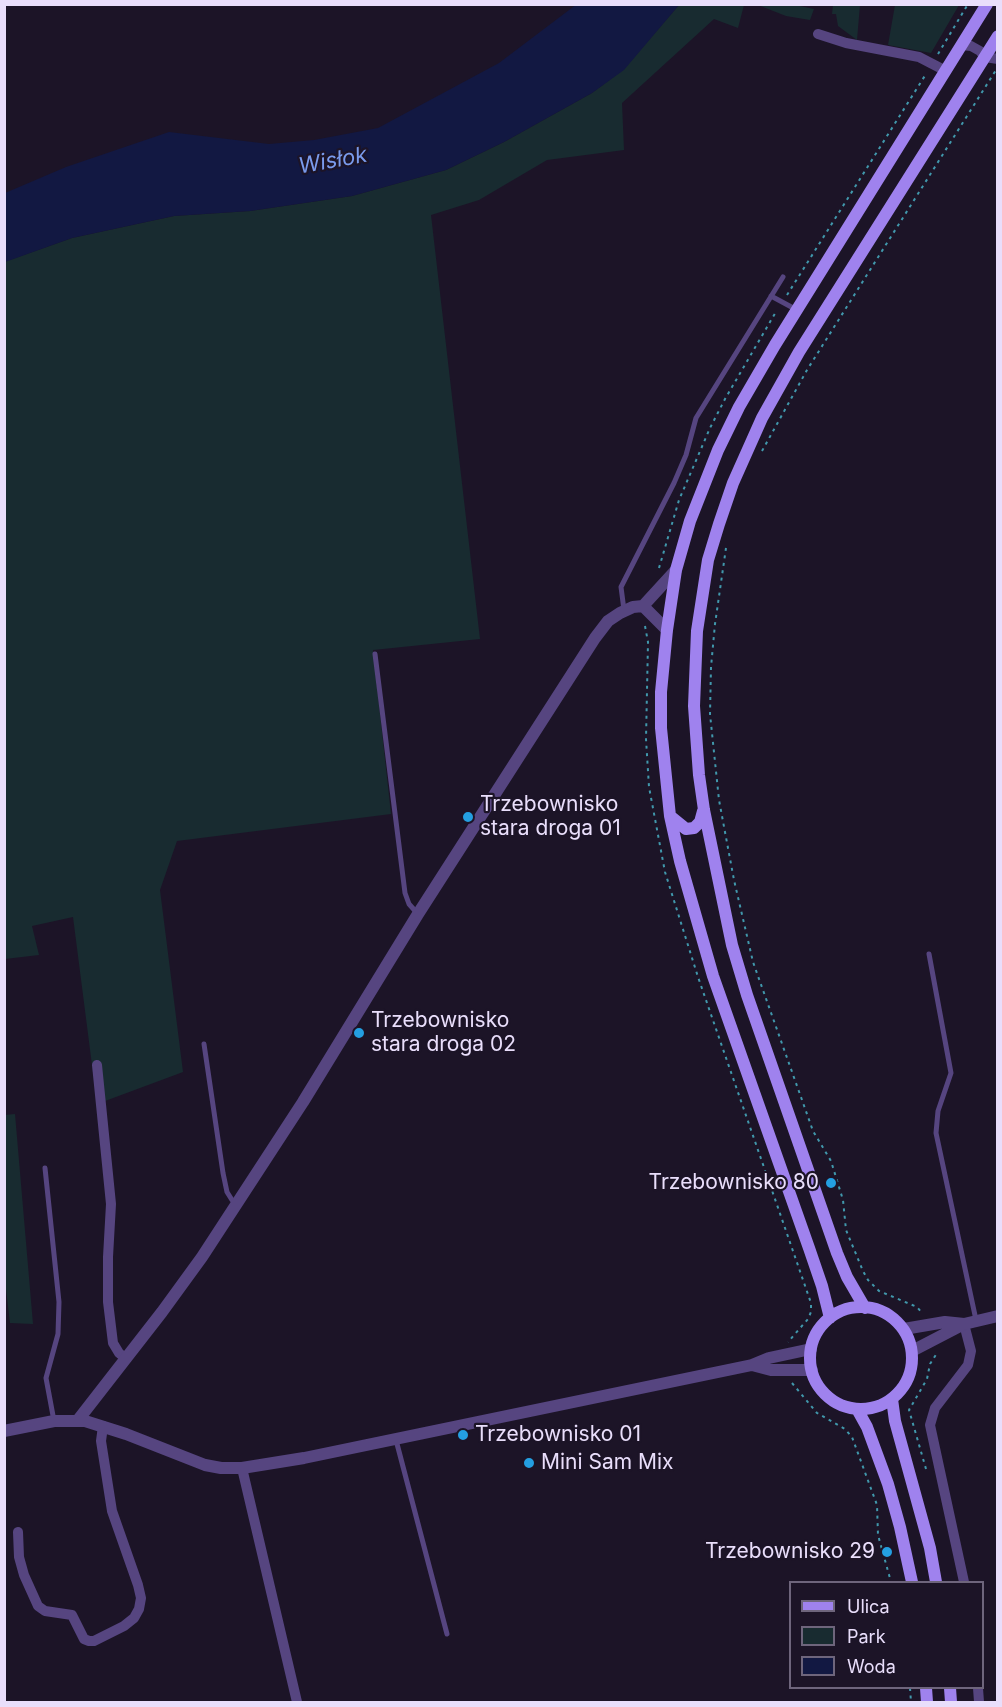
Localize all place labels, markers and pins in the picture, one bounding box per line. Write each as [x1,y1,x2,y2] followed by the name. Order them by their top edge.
[480,792,621,842] place label: Trzebownisko stara droga 01
[461,810,475,824] marker: Trzebownisko stara droga 01
[371,1008,516,1058] place label: Trzebownisko stara droga 02
[352,1026,366,1040] marker: Trzebownisko stara droga 02
[649,1170,819,1196] place label: Trzebownisko 80
[824,1176,838,1190] marker: Trzebownisko 80
[475,1422,641,1448] place label: Trzebownisko 01
[456,1428,470,1442] marker: Trzebownisko 01
[541,1450,674,1476] place label: Mini Sam Mix
[522,1456,536,1470] marker: Mini Sam Mix
[705,1539,875,1565] place label: Trzebownisko 29
[880,1545,894,1559] marker: Trzebownisko 29

